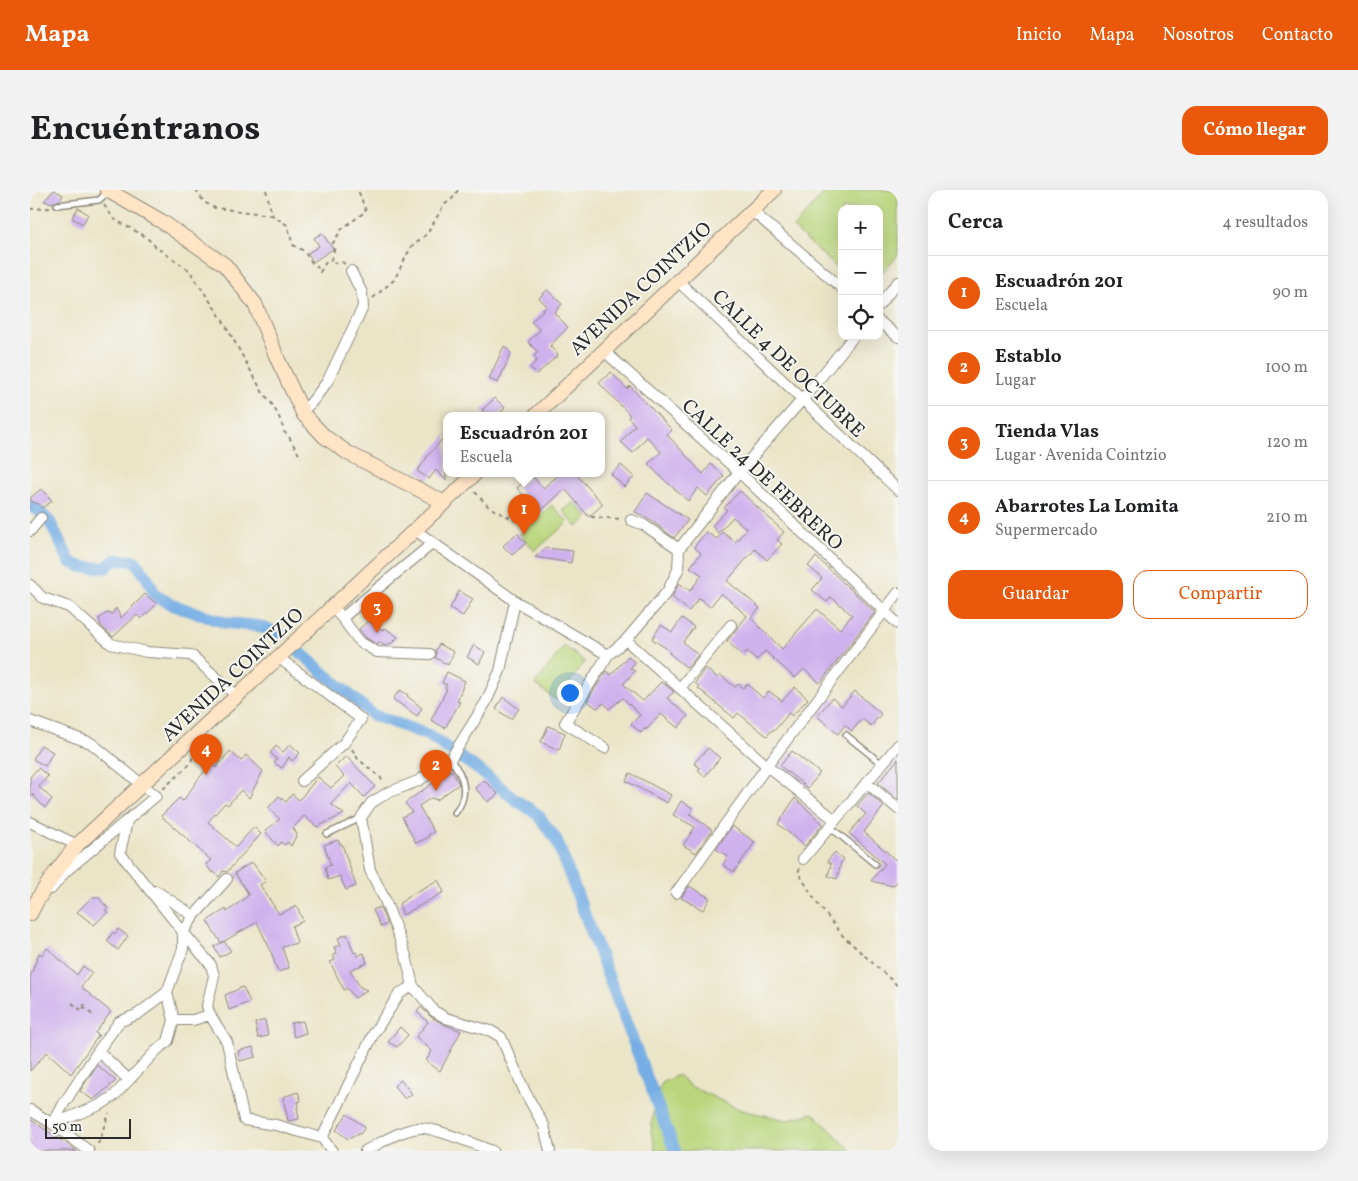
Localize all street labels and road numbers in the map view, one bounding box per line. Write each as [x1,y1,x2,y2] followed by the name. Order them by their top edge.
[564,216,719,363] street label: AVENIDA COINTZIO
[705,284,870,445] street label: CALLE 4 DE OCTUBRE
[675,393,849,558] street label: CALLE 24 DE FEBRERO
[156,602,311,749] street label: AVENIDA COINTZIO

